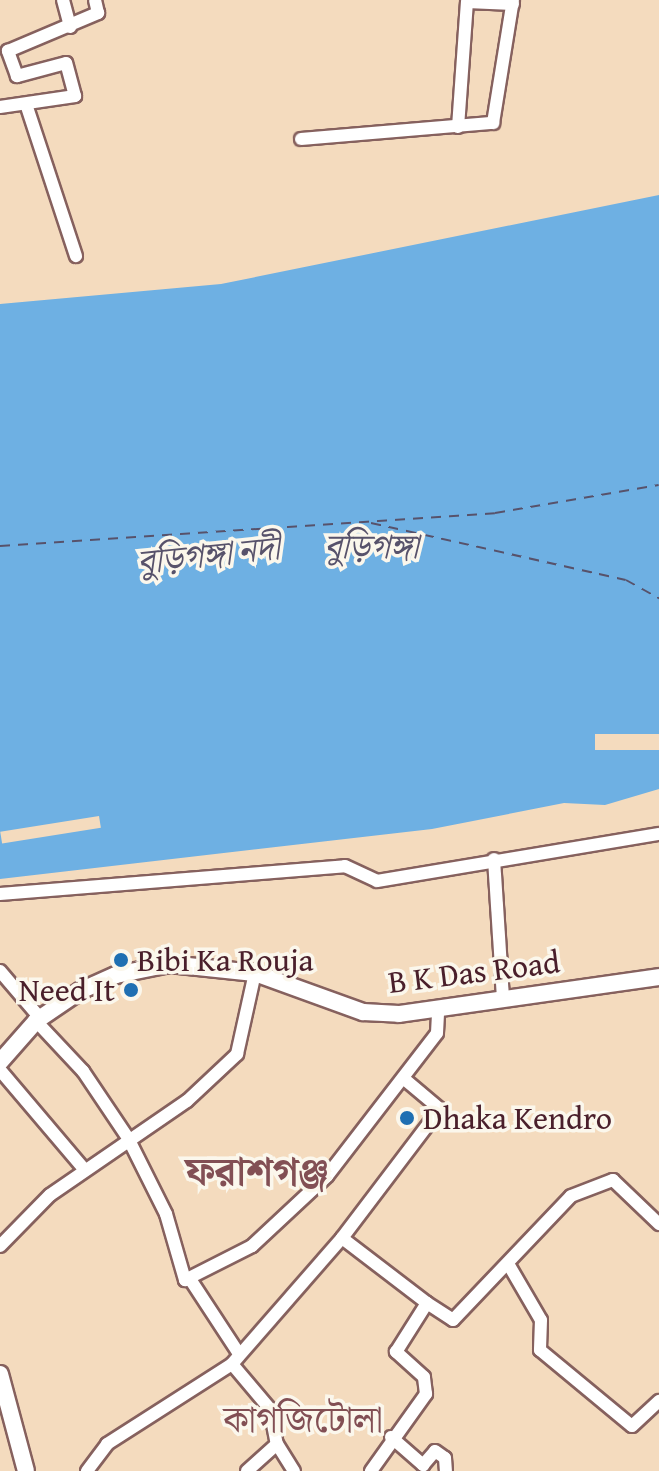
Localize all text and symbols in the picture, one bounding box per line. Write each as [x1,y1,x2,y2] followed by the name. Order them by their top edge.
[135,526,281,582] water label: বুড়িগঙ্গা নদী
[324,526,418,566] water label: বুড়িগঙ্গা
[137,941,314,979] place label: Bibi Ka Rouja
[386,942,562,1002] street label: B K Das Road
[112,951,130,969] marker: Bibi Ka Rouja
[19,971,115,1009] place label: Need It
[122,981,140,999] marker: Need It
[423,1099,612,1137] place label: Dhaka Kendro
[398,1109,416,1127] marker: Dhaka Kendro
[185,1147,329,1195] district label: ফরাশগঞ্জ
[223,1397,383,1441] district label: কাগজিটোলা

